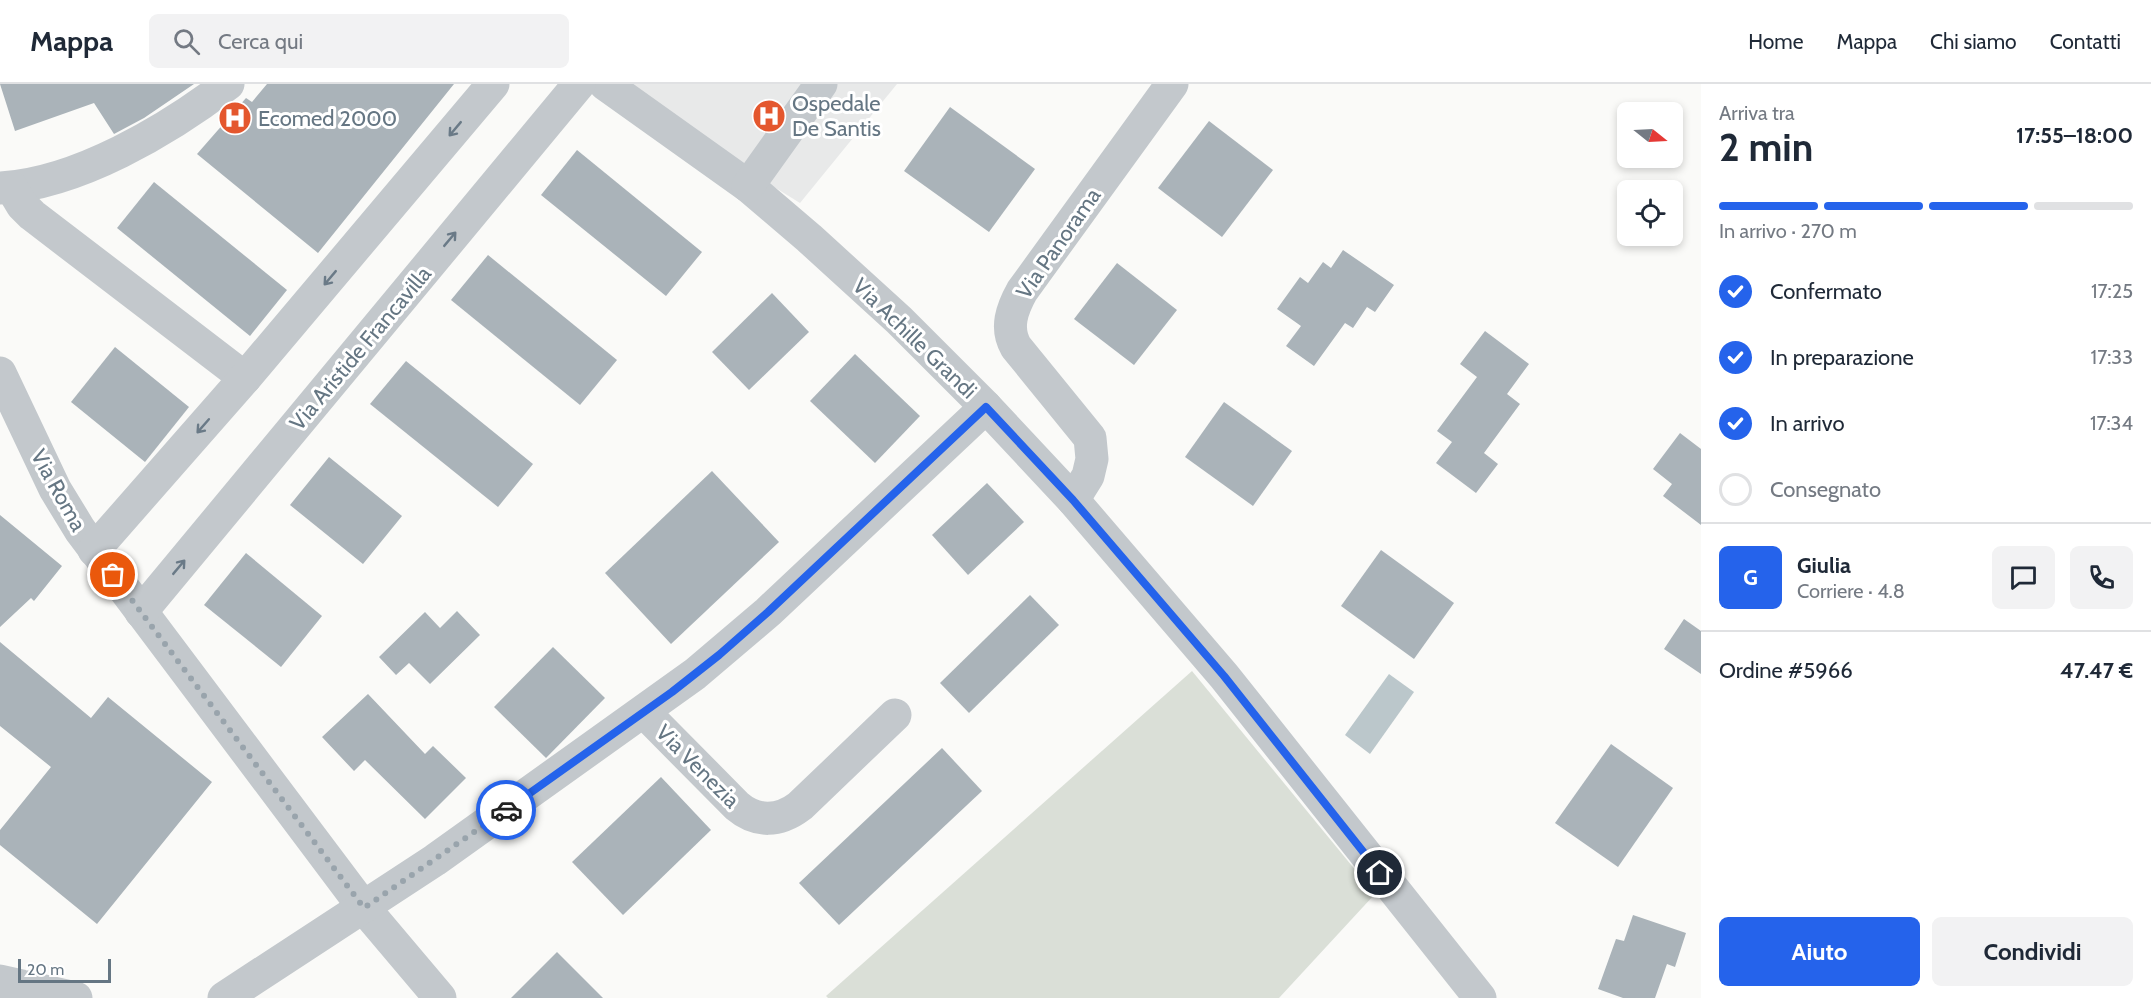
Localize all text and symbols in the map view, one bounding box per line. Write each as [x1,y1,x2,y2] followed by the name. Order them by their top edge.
[149,14,569,68] search box
[30,24,113,58] text: Mappa
[170,25,203,58] icon: search
[218,28,303,55] text: Cerca qui
[1748,29,1803,54] text: Home
[1836,29,1897,54] text: Mappa
[1930,29,2017,54] text: Chi siamo
[2050,29,2121,54] text: Contatti
[792,90,881,142] place label: Ospedale De Santis
[751,98,787,134] hospital icon: Ospedale De Santis
[217,100,253,136] hospital icon: Ecomed 2000
[1719,101,1795,125] text: Arriva tra
[1617,102,1683,168] north arrow
[1617,102,1683,246] map controls
[258,105,397,132] place label: Ecomed 2000
[449,121,462,137] one-way arrow
[2016,122,2133,149] text: 17:55–18:00
[1719,123,1813,171] text: 2 min
[1617,180,1683,246] button: locate
[1010,182,1107,304] street label: Via Panorama
[1719,219,1857,243] text: In arrivo · 270 m
[444,231,457,247] one-way arrow
[284,260,437,436] street label: Via Aristide Francavilla
[323,270,336,286] one-way arrow
[847,272,982,404] street label: Via Achille Grandi
[1719,275,1752,308] icon: check
[1770,278,1882,305] text: Confermato
[2091,279,2133,303] text: 17:25
[1719,341,1752,374] icon: check
[1770,344,1914,371] text: In preparazione
[2091,345,2133,369] text: 17:33
[1719,407,1752,440] icon: check
[1770,410,1845,437] text: In arrivo
[2090,411,2133,435] text: 17:34
[196,418,210,433] one-way arrow
[25,445,92,536] street label: Via Roma
[1770,476,1881,503] text: Consegnato
[1992,546,2055,609] button: chat
[2070,546,2133,609] button: phone
[87,549,138,600] pin
[1797,552,1851,579] text: Giulia
[96,558,129,591] icon: bag
[172,559,185,575] one-way arrow
[1743,564,1758,591] text: G
[1797,579,1905,603] text: Corriere · 4.8
[1719,657,1853,684] text: Ordine #5966
[2060,657,2133,684] text: 47.47 €
[650,719,745,814] street label: Via Venezia
[476,780,536,840] courier
[490,794,523,827] icon: car
[1354,847,1405,898] pin
[1363,856,1396,889] icon: home
[1719,917,1920,986] button: Aiuto
[1932,917,2133,986] button: Condividi
[18,956,111,984] scale bar
[27,960,64,979] text: 20 m

